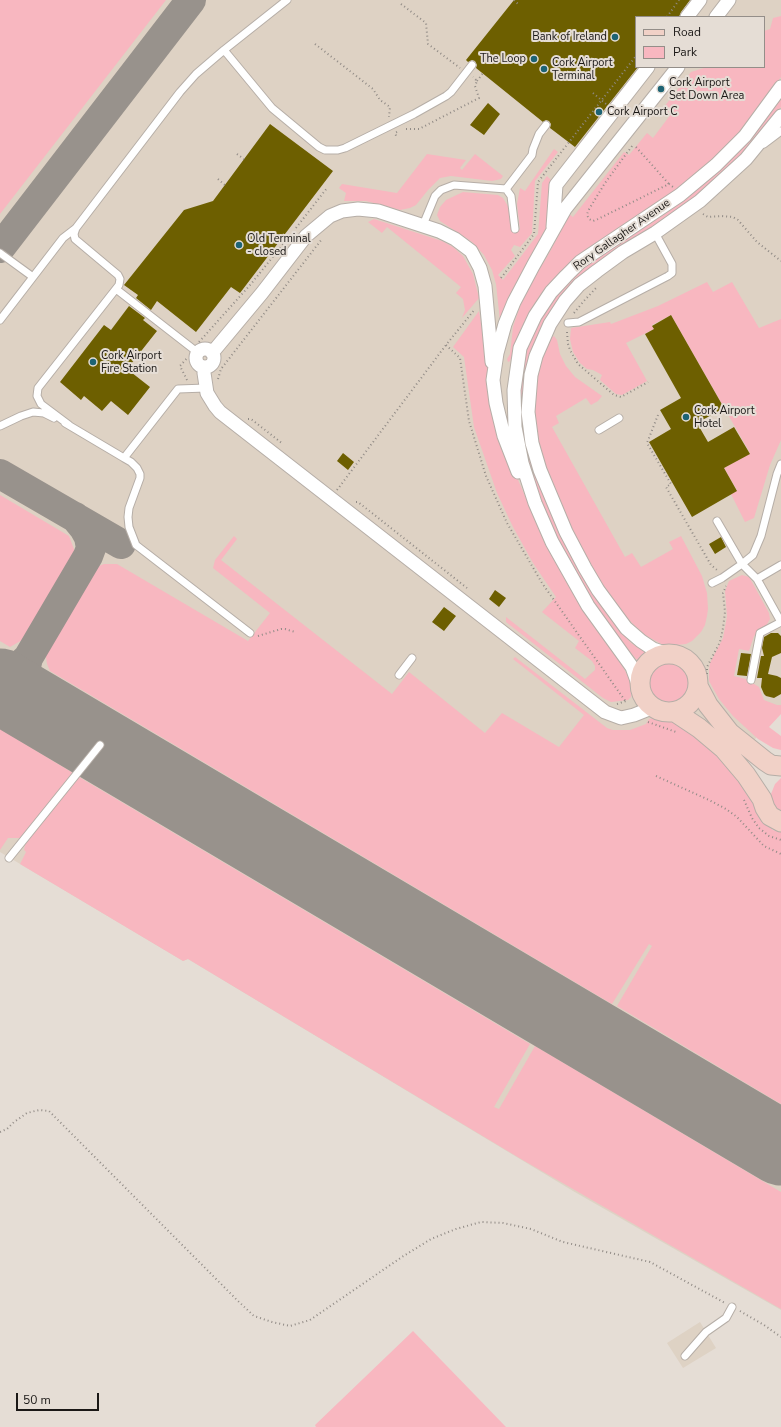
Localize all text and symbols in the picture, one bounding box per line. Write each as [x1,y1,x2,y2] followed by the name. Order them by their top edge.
[635,16,765,68] legend
[673,24,701,40] text: Road
[532,30,607,44] place label: Bank of Ireland
[610,32,620,42] marker: Bank of Ireland
[673,44,697,60] text: Park
[480,52,526,66] place label: The Loop
[529,54,539,64] marker: The Loop
[552,56,613,82] place label: Cork Airport Terminal
[539,64,549,74] marker: Cork Airport Terminal
[669,76,744,102] place label: Cork Airport Set Down Area
[656,84,666,94] marker: Cork Airport Set Down Area
[607,105,678,119] place label: Cork Airport C
[594,107,604,117] marker: Cork Airport C
[571,197,673,273] street label: Rory Gallagher Avenue
[247,232,311,258] place label: Old Terminal - closed
[234,240,244,250] marker: Old Terminal - closed
[101,349,162,375] place label: Cork Airport Fire Station
[88,357,98,367] marker: Cork Airport Fire Station
[694,404,755,430] place label: Cork Airport Hotel
[681,412,691,422] marker: Cork Airport Hotel
[18,1385,101,1411] scale bar
[23,1392,51,1408] text: 50 m

